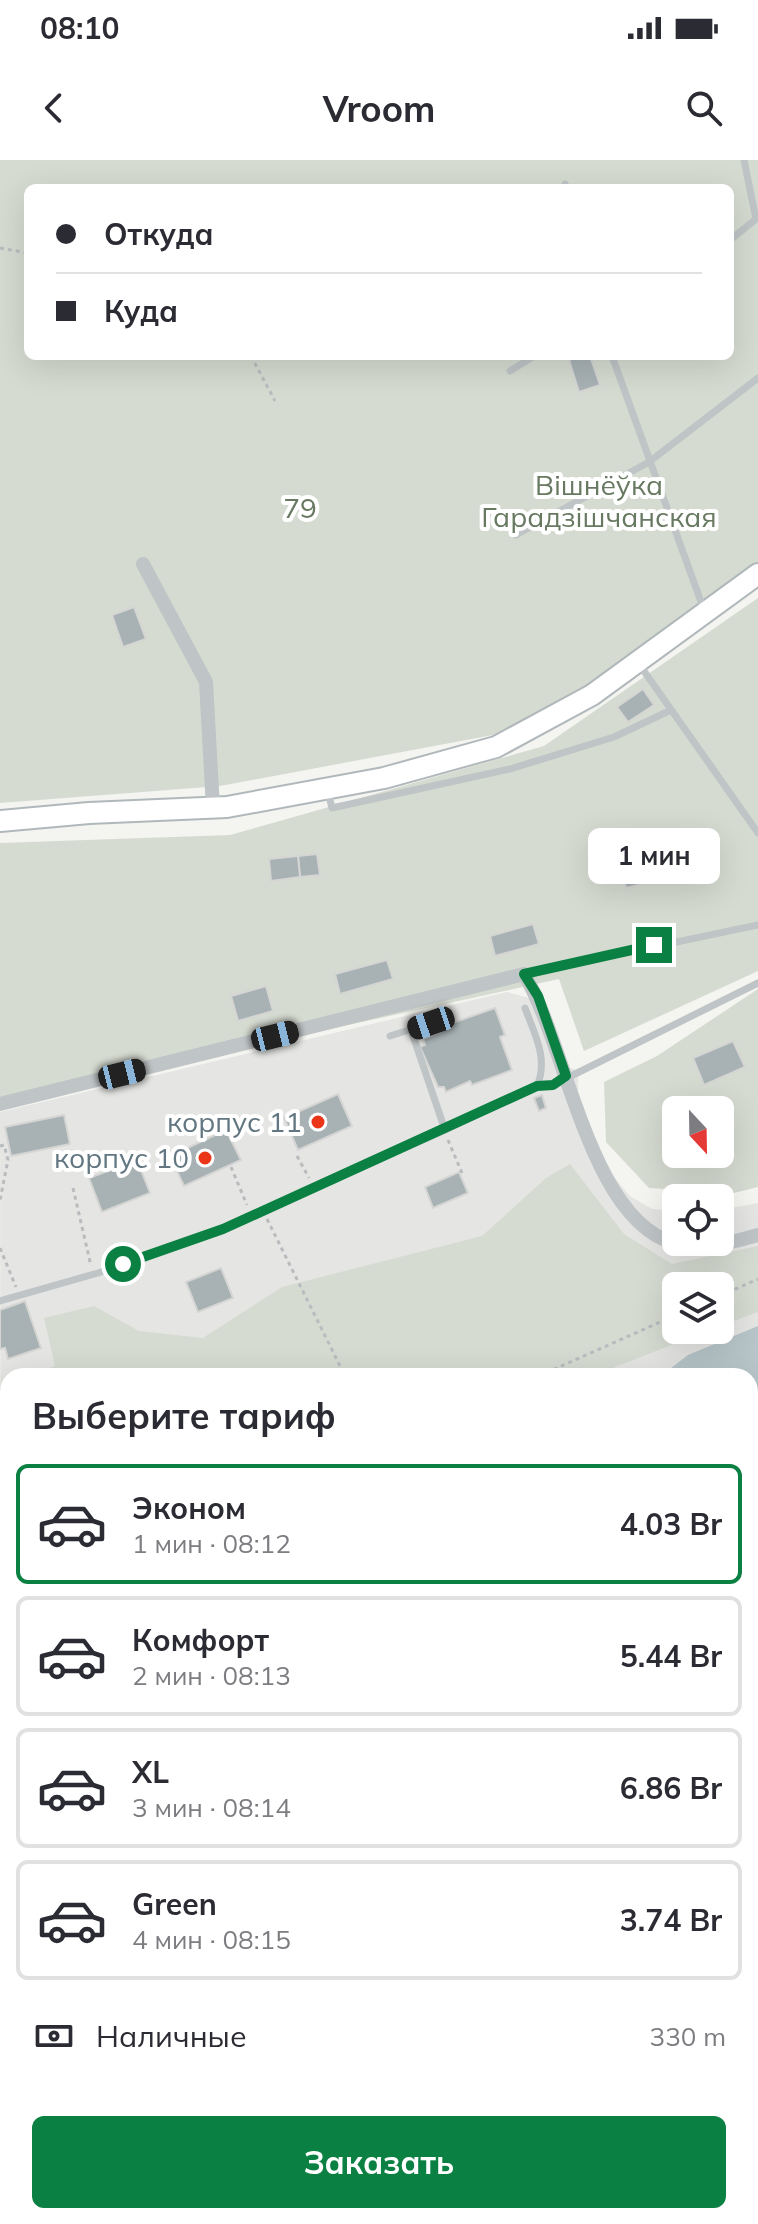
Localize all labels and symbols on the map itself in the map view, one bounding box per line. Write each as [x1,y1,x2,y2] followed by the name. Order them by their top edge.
[481,467,717,534] park label: Вішнёўка Гарадзішчанская
[283,490,317,525] park label: 79
[588,829,720,885] callout: 1 мин
[636,927,672,963] route end
[404,1004,458,1042] car
[249,1019,301,1053] car
[96,1057,148,1091] car
[662,1096,734,1168] north arrow
[167,1104,302,1139] place label: корпус 11
[309,1113,327,1131] marker: корпус 11
[54,1140,189,1175] place label: корпус 10
[196,1149,214,1167] marker: корпус 10
[105,1246,141,1282] route start

